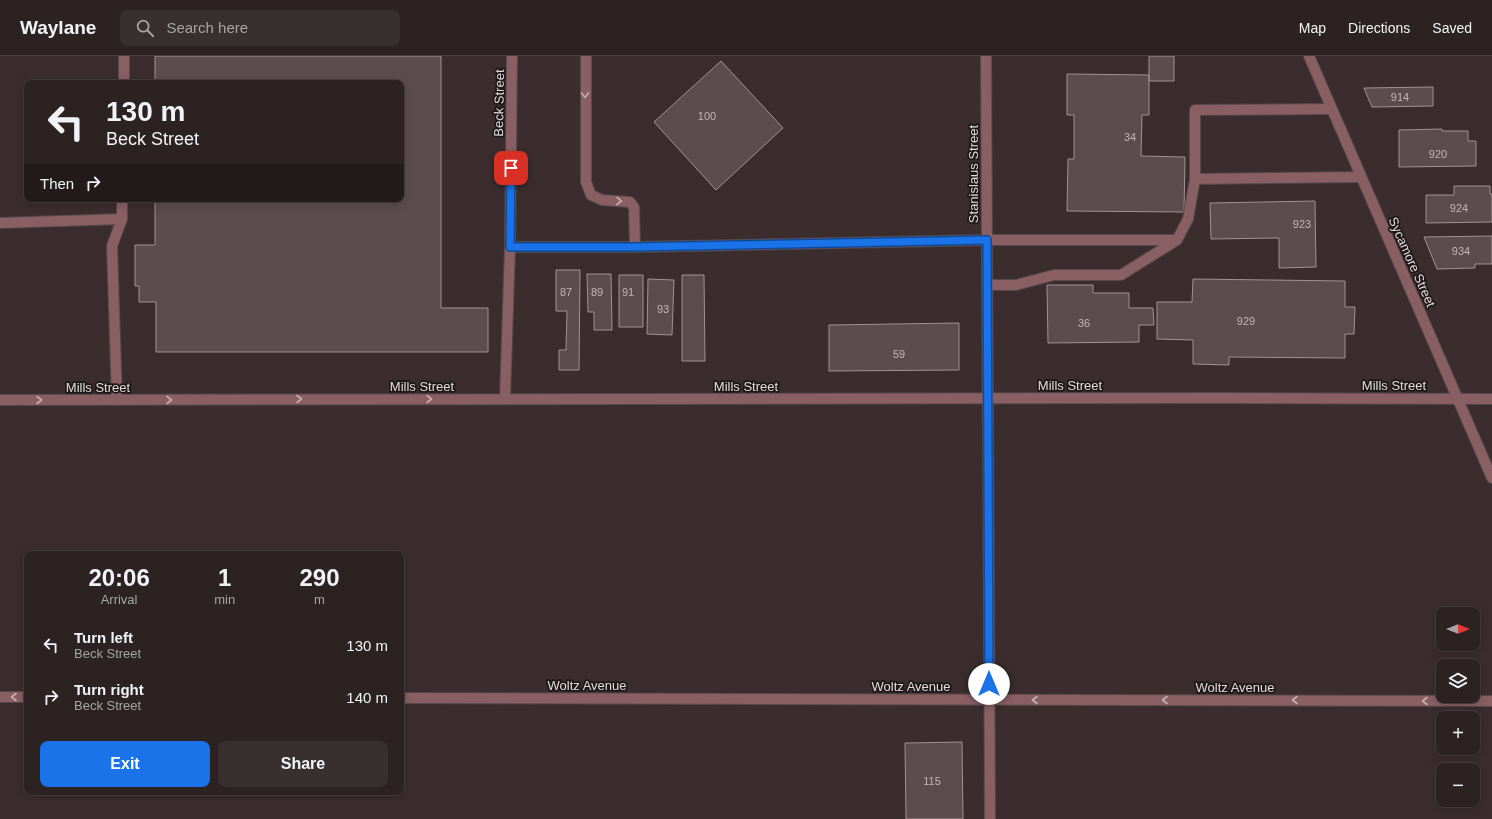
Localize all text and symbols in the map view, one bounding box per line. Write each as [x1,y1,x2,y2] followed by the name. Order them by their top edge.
[120,10,400,46] search box
[20,17,96,38] text: Waylane
[134,17,156,39] icon: search
[166,19,248,36] text: Search here
[1299,20,1326,36] text: Map
[1348,20,1410,36] text: Directions
[1432,20,1472,36] text: Saved
[491,69,507,137] street label: Beck Street
[1391,91,1409,103] house number: 914
[581,92,589,98] one-way arrow
[40,96,92,148] icon: left
[106,96,185,127] text: 130 m
[698,110,716,122] house number: 100
[966,124,981,223] street label: Stanislaus Street
[106,129,199,149] text: Beck Street
[1124,131,1136,143] house number: 34
[1429,148,1447,160] house number: 920
[494,151,528,185] pin
[500,157,522,179] icon: arrive
[82,172,104,194] icon: right
[40,175,74,192] text: Then
[616,197,622,205] one-way arrow
[1450,202,1468,214] house number: 924
[1385,215,1439,310] street label: Sycamore Street
[1293,218,1311,230] house number: 923
[1452,245,1470,257] house number: 934
[560,286,572,298] house number: 87
[591,286,603,298] house number: 89
[622,286,634,298] house number: 91
[657,303,669,315] house number: 93
[1237,315,1255,327] house number: 929
[1078,317,1090,329] house number: 36
[893,348,905,360] house number: 59
[1038,378,1103,393] street label: Mills Street
[1362,378,1427,393] street label: Mills Street
[390,379,455,394] street label: Mills Street
[714,379,779,394] street label: Mills Street
[66,380,131,395] street label: Mills Street
[296,395,302,403] one-way arrow
[426,395,432,403] one-way arrow
[36,396,42,404] one-way arrow
[166,396,172,404] one-way arrow
[88,564,150,591] text: 20:06
[218,564,231,591] text: 1
[300,564,340,591] text: 290
[101,592,138,607] text: Arrival
[214,592,235,607] text: min
[314,592,325,607] text: m
[1436,607,1480,651] north arrow
[1436,607,1480,807] map controls
[74,629,133,646] text: Turn left
[40,634,62,656] icon: left
[346,637,388,654] text: 130 m
[74,646,141,661] text: Beck Street
[1436,659,1480,703] button: layers
[968,663,1010,705] position arrow
[547,678,627,693] street label: Woltz Avenue
[871,679,951,694] street label: Woltz Avenue
[1195,680,1275,695] street label: Woltz Avenue
[74,681,144,698] text: Turn right
[40,686,62,708] icon: right
[346,689,388,706] text: 140 m
[10,693,16,701] one-way arrow
[1032,696,1038,704] one-way arrow
[1162,696,1168,704] one-way arrow
[1292,696,1298,704] one-way arrow
[1422,697,1428,705] one-way arrow
[74,698,141,713] text: Beck Street
[1436,711,1480,755] button: +
[40,741,210,787] button: Exit
[218,741,388,787] button: Share
[1436,763,1480,807] button: −
[923,775,941,787] house number: 115

